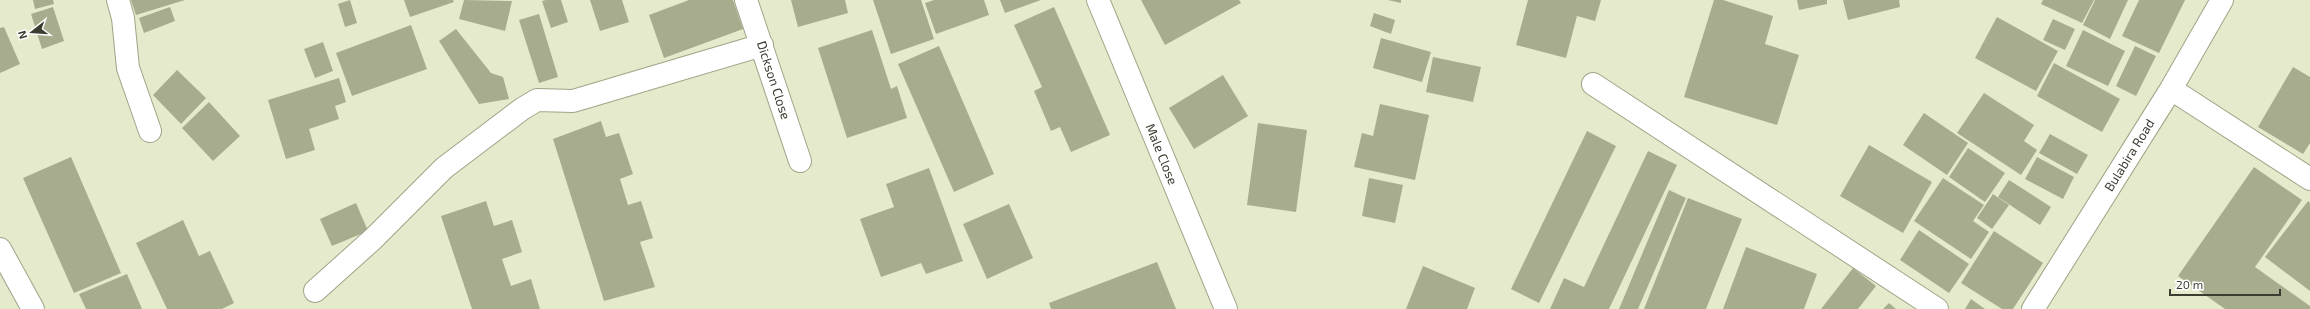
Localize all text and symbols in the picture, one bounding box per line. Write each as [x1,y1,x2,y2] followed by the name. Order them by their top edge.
[12,12,52,52] north arrow
[15,29,29,41] text: N
[754,39,794,121] street label: Dickson Close
[2100,116,2158,194] street label: Bulabira Road
[1142,121,1182,187] street label: Male Close
[2170,271,2280,297] scale bar
[2176,277,2203,291] text: 20 m

